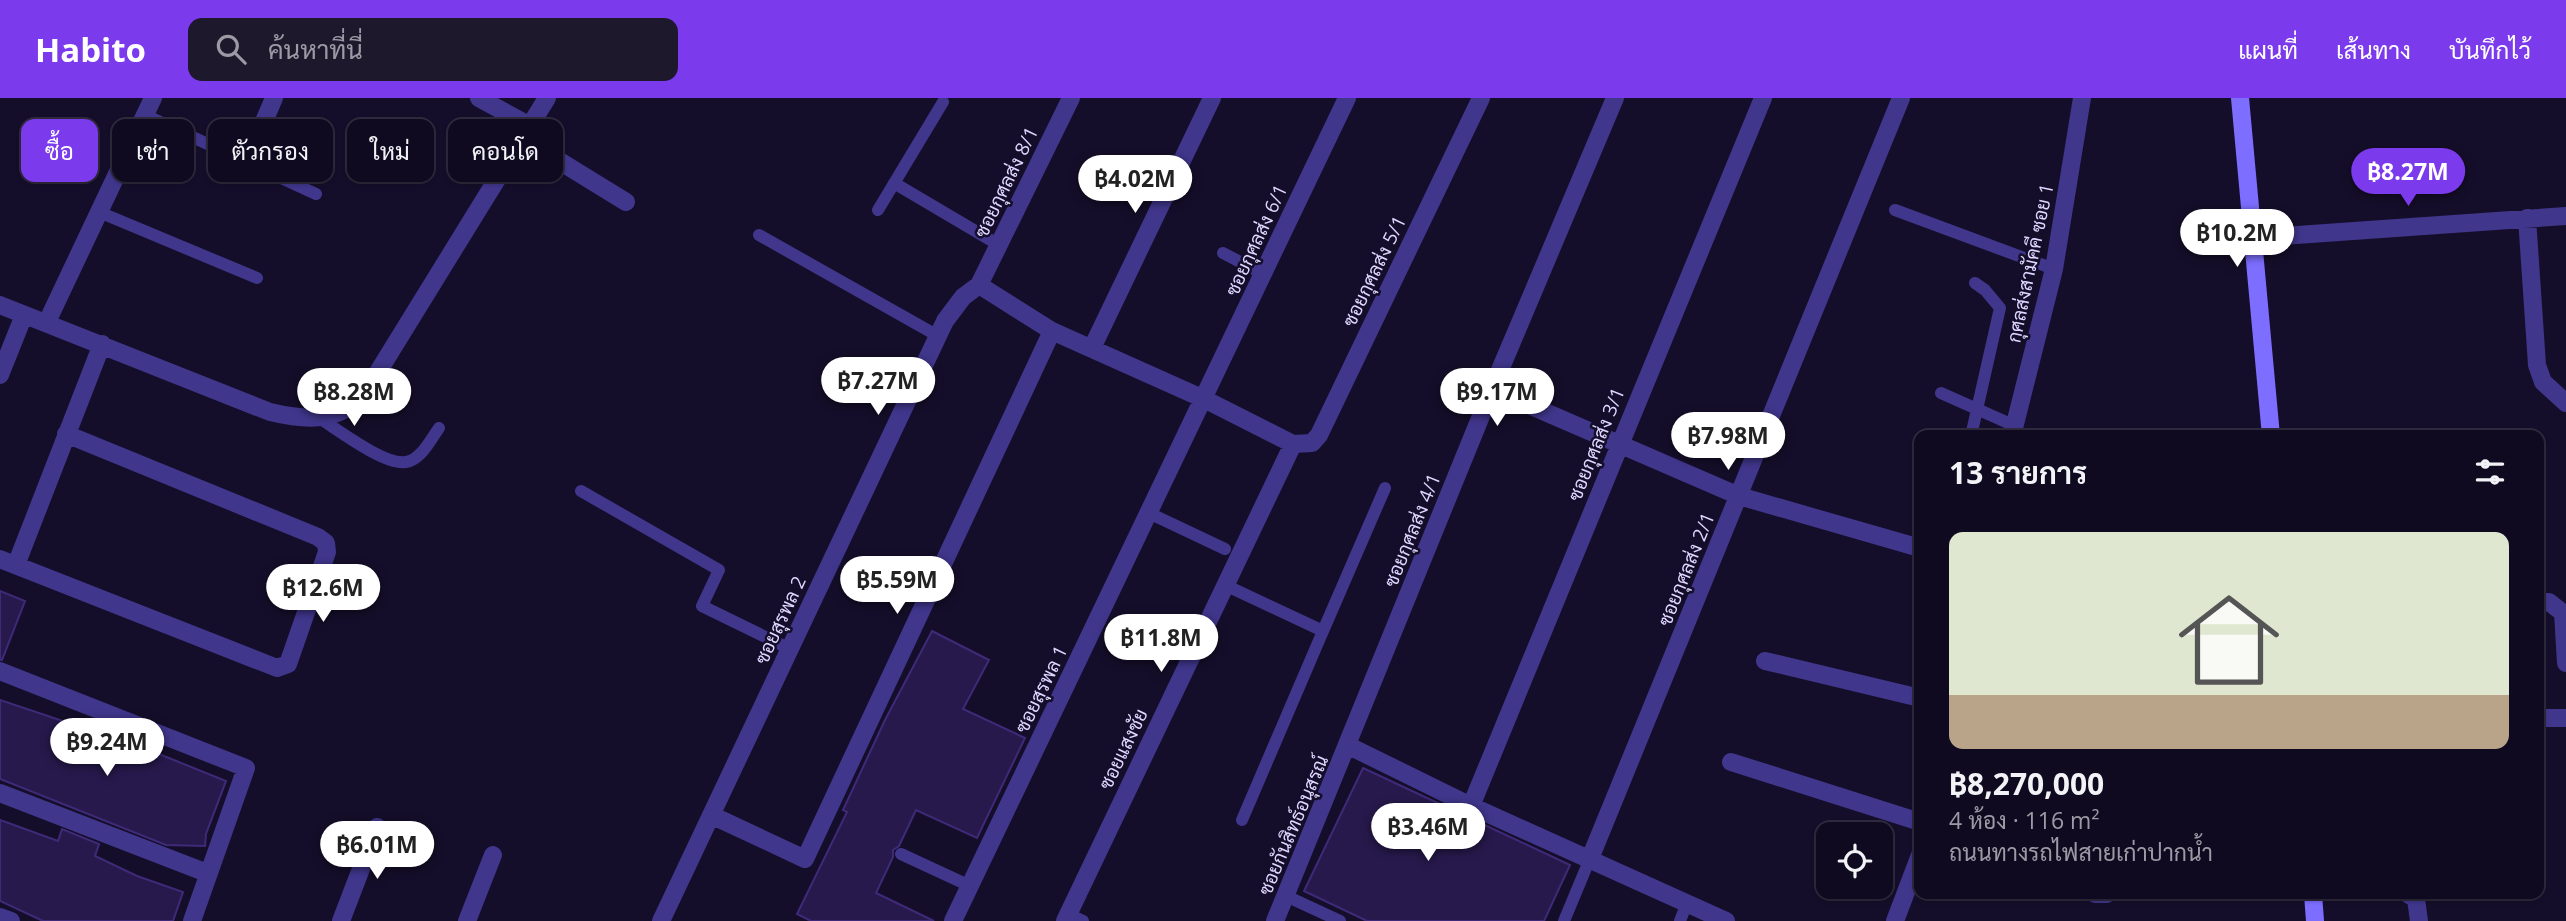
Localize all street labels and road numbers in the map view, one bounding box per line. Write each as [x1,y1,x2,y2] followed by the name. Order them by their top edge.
[968,122,1044,242] street label: ซอยกุศลส่ง 8/1
[1219,180,1293,300] street label: ซอยกุศลส่ง 6/1
[2000,181,2060,345] street label: กุศลส่งสามัคคี ซอย 1
[1336,211,1412,331] street label: ซอยกุศลส่ง 5/1
[1561,383,1631,505] street label: ซอยกุศลส่ง 3/1
[1377,469,1447,591] street label: ซอยกุศลส่ง 4/1
[1651,508,1721,630] street label: ซอยกุศลส่ง 2/1
[748,572,812,668] street label: ซอยสุรพล 2
[1009,641,1073,737] street label: ซอยสุรพล 1
[1092,704,1154,794] street label: ซอยแสงชัย
[1252,751,1334,899] street label: ซอยกันสิทธ์อนุสรณ์

